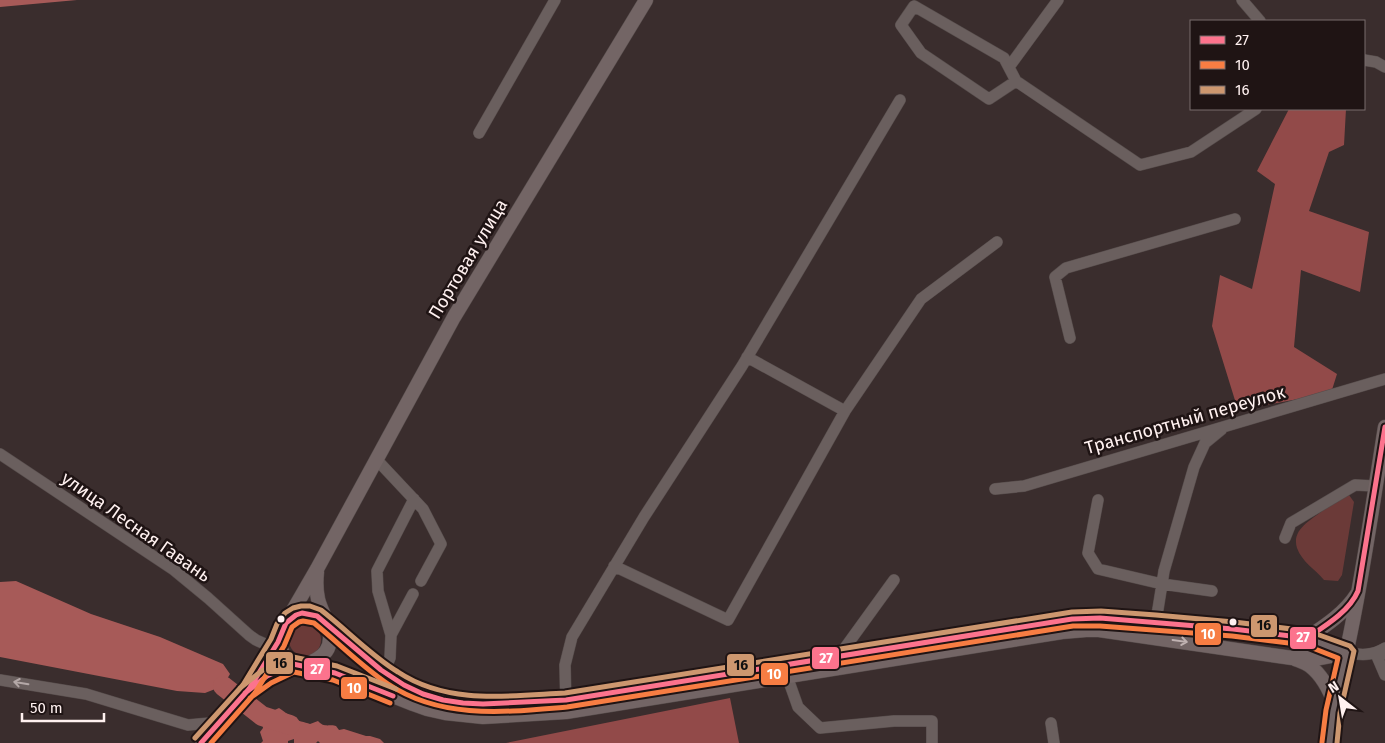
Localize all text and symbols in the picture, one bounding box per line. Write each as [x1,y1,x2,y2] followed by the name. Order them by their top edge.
[1190,20,1365,110] legend
[1235,31,1249,49] text: 27
[1235,56,1250,74] text: 10
[1235,81,1250,99] text: 16
[424,195,512,323] street label: Портовая улица
[1082,381,1288,459] street label: Транспортный переулок
[57,467,215,587] street label: улица Лесная Гавань
[276,614,286,624] unlabelled marker
[1250,614,1278,638] line badge: 16
[1228,617,1238,627] unlabelled marker
[1257,617,1271,634] text: 16
[1194,622,1222,646] line badge: 10
[1201,626,1215,643] text: 10
[1289,626,1317,650] line badge: 27
[1296,629,1310,646] text: 27
[1172,637,1188,647] one-way arrow
[811,646,840,670] line badge: 27
[819,650,833,667] text: 27
[265,651,294,675] line badge: 16
[726,653,755,677] line badge: 16
[273,655,287,672] text: 16
[303,657,331,681] line badge: 27
[734,657,748,674] text: 16
[310,661,324,678] text: 27
[760,662,789,686] line badge: 10
[767,666,781,683] text: 10
[1315,673,1365,723] north arrow
[340,676,368,700] line badge: 10
[13,678,29,688] one-way arrow
[1325,678,1342,697] text: N
[347,680,361,697] text: 10
[22,690,105,722] scale bar
[30,699,63,717] text: 50 m

